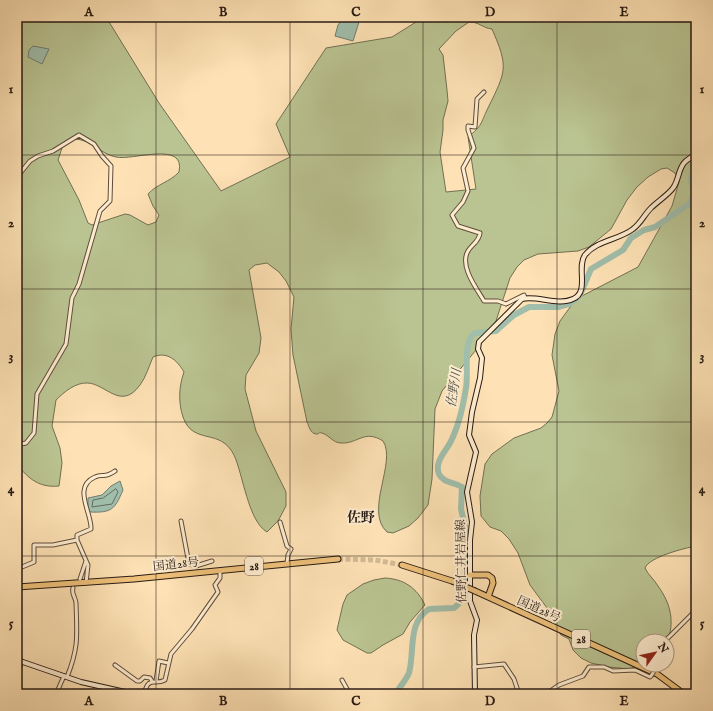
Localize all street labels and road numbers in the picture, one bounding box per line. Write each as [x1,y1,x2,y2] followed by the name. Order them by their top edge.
[453,519,470,603] street label: 佐野仁井岩屋線
[152,555,200,574] street label: 国道28号
[245,557,263,575] road number: 28
[515,593,563,626] street label: 国道28号
[572,630,590,648] road number: 28

